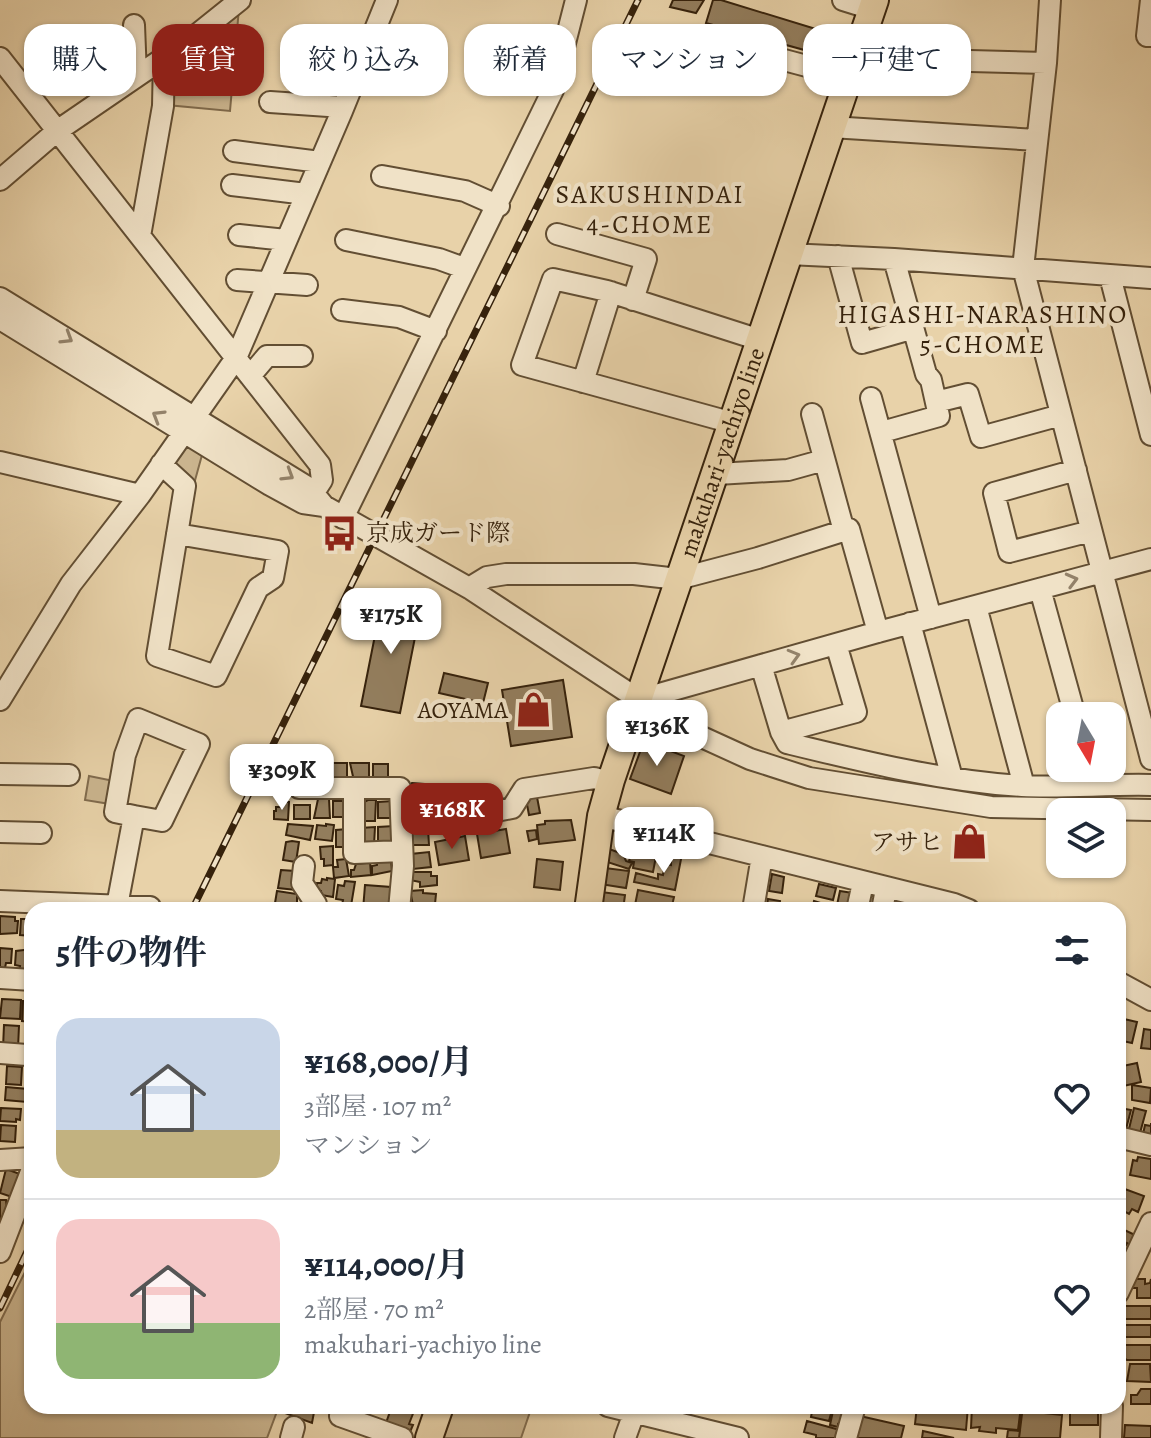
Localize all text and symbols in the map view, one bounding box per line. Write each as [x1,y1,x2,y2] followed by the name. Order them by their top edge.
[24,24,136,96] chip: 購入
[152,24,264,96] chip: 賃貸
[280,24,448,96] chip: 絞り込み
[464,24,576,96] chip: 新着
[592,24,787,96] chip: マンション
[803,24,971,96] chip: 一戸建て
[555,177,745,242] district label: SAKUSHINDAI 4-CHOME
[838,297,1128,362] district label: HIGASHI-NARASHINO 5-CHOME
[58,329,72,344] one-way arrow
[671,343,772,562] street label: makuhari-yachiyo line
[152,410,167,425] one-way arrow
[279,465,294,480] one-way arrow
[321,514,359,552] bus stop icon: 京成ガード際
[366,517,510,549] place label: 京成ガード際
[1064,573,1078,590] one-way arrow
[335,588,447,656] pin: ¥175K
[359,596,423,631] text: ¥175K
[786,648,800,665] one-way arrow
[515,691,553,729] shop icon: AOYAMA
[417,694,509,726] place label: AOYAMA
[601,700,713,768] pin: ¥136K
[1046,702,1126,782] north arrow
[1046,702,1126,878] map controls
[625,708,689,743] text: ¥136K
[226,744,338,812] pin: ¥309K
[248,752,316,787] text: ¥309K
[396,783,508,851] pin: ¥168K
[419,791,485,826] text: ¥168K
[1046,798,1126,878] button: layers
[608,807,720,875] pin: ¥114K
[633,815,695,850] text: ¥114K
[950,823,988,861] shop icon: アサヒ
[871,826,943,858] place label: アサヒ
[1050,928,1094,972] icon: filters
[56,929,207,976] text: 5件の物件
[304,1038,474,1085] text: ¥168,000/月
[120,1050,216,1146] icon: home
[1050,1076,1094,1120] icon: heart
[304,1089,451,1124] text: 3部屋 · 107 m²
[304,1128,433,1163] text: マンション
[304,1241,469,1288] text: ¥114,000/月
[120,1251,216,1347] icon: home
[1050,1277,1094,1321] icon: heart
[304,1292,444,1327] text: 2部屋 · 70 m²
[304,1327,542,1362] text: makuhari-yachiyo line

